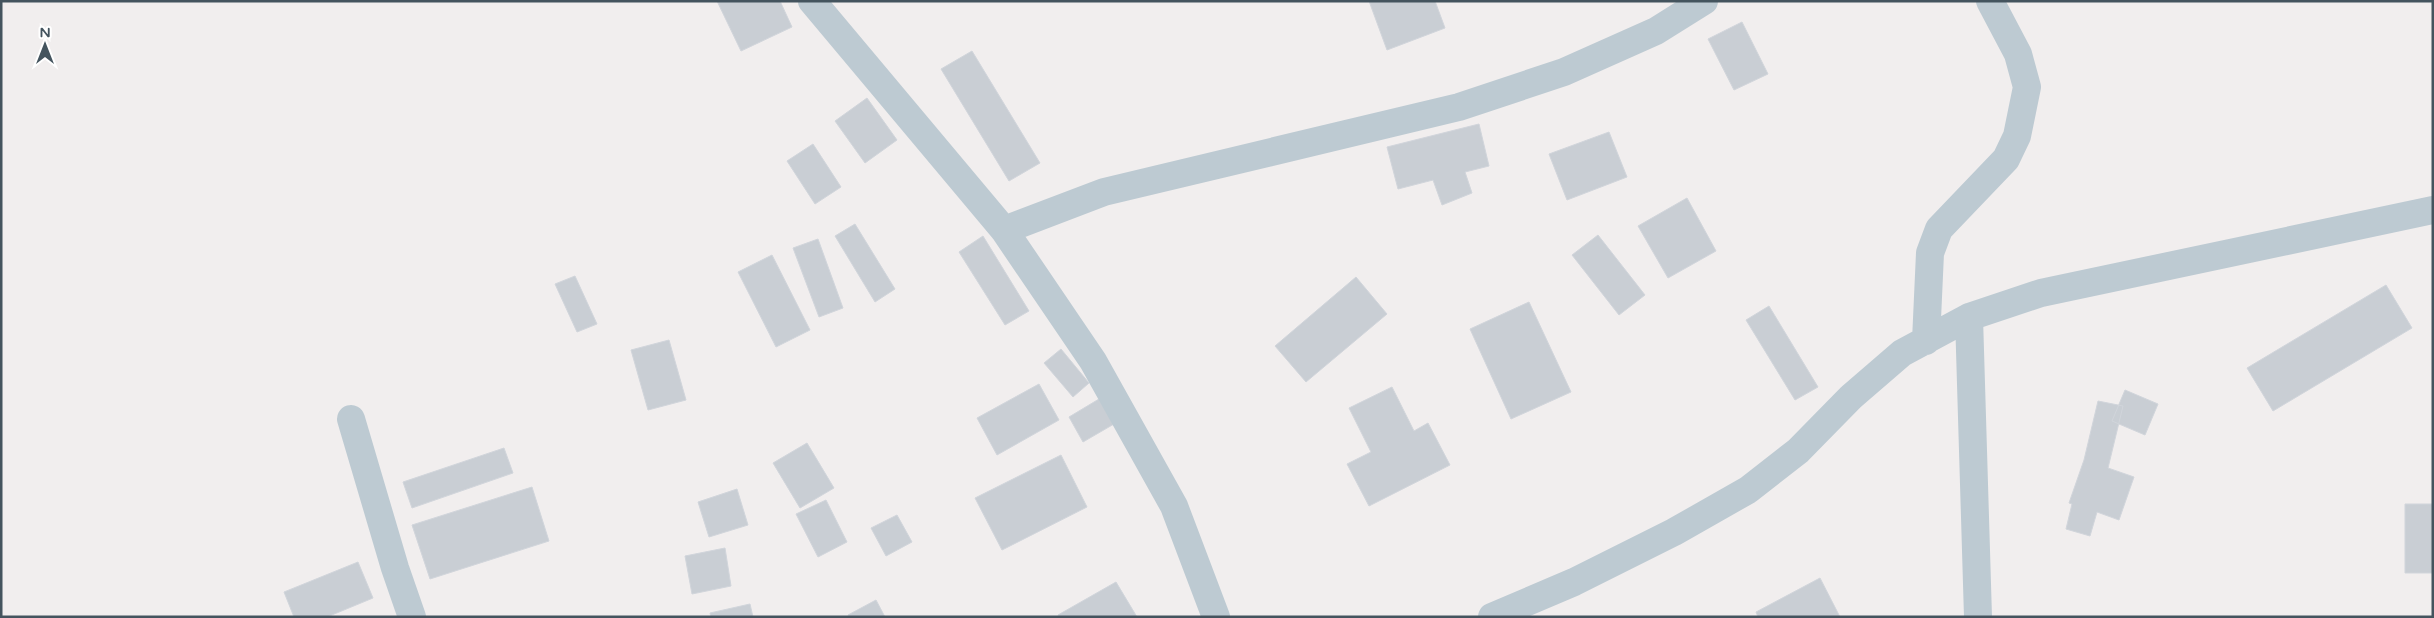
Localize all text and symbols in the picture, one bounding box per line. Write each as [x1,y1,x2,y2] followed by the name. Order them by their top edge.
[20,20,70,70] north arrow
[39,24,51,41] text: N

